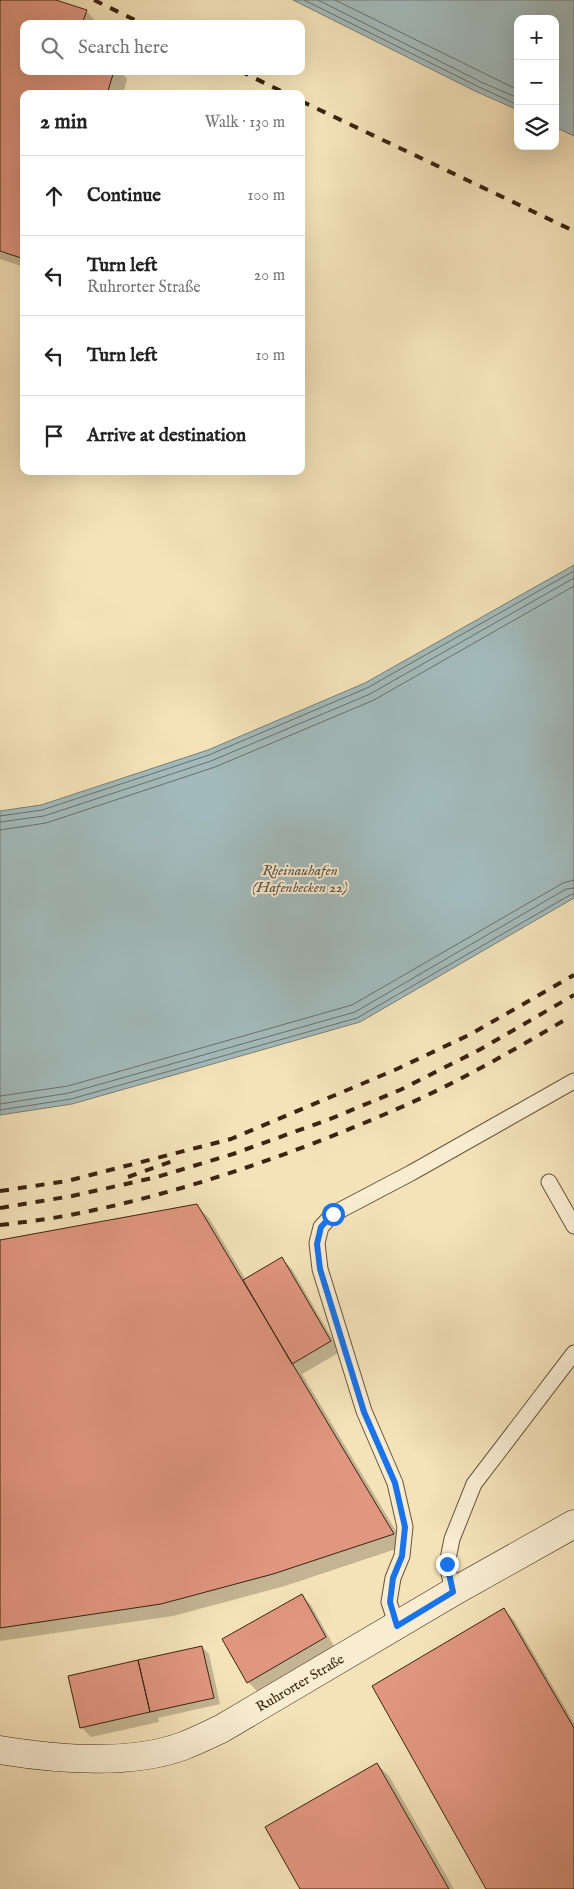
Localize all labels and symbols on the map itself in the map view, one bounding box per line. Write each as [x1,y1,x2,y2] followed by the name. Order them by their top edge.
[252,861,348,897] water label: Rheinauhafen (Hafenbecken 22)
[322,1203,345,1226] route start
[436,1553,459,1576] route end
[253,1650,348,1716] street label: Ruhrorter Straße

